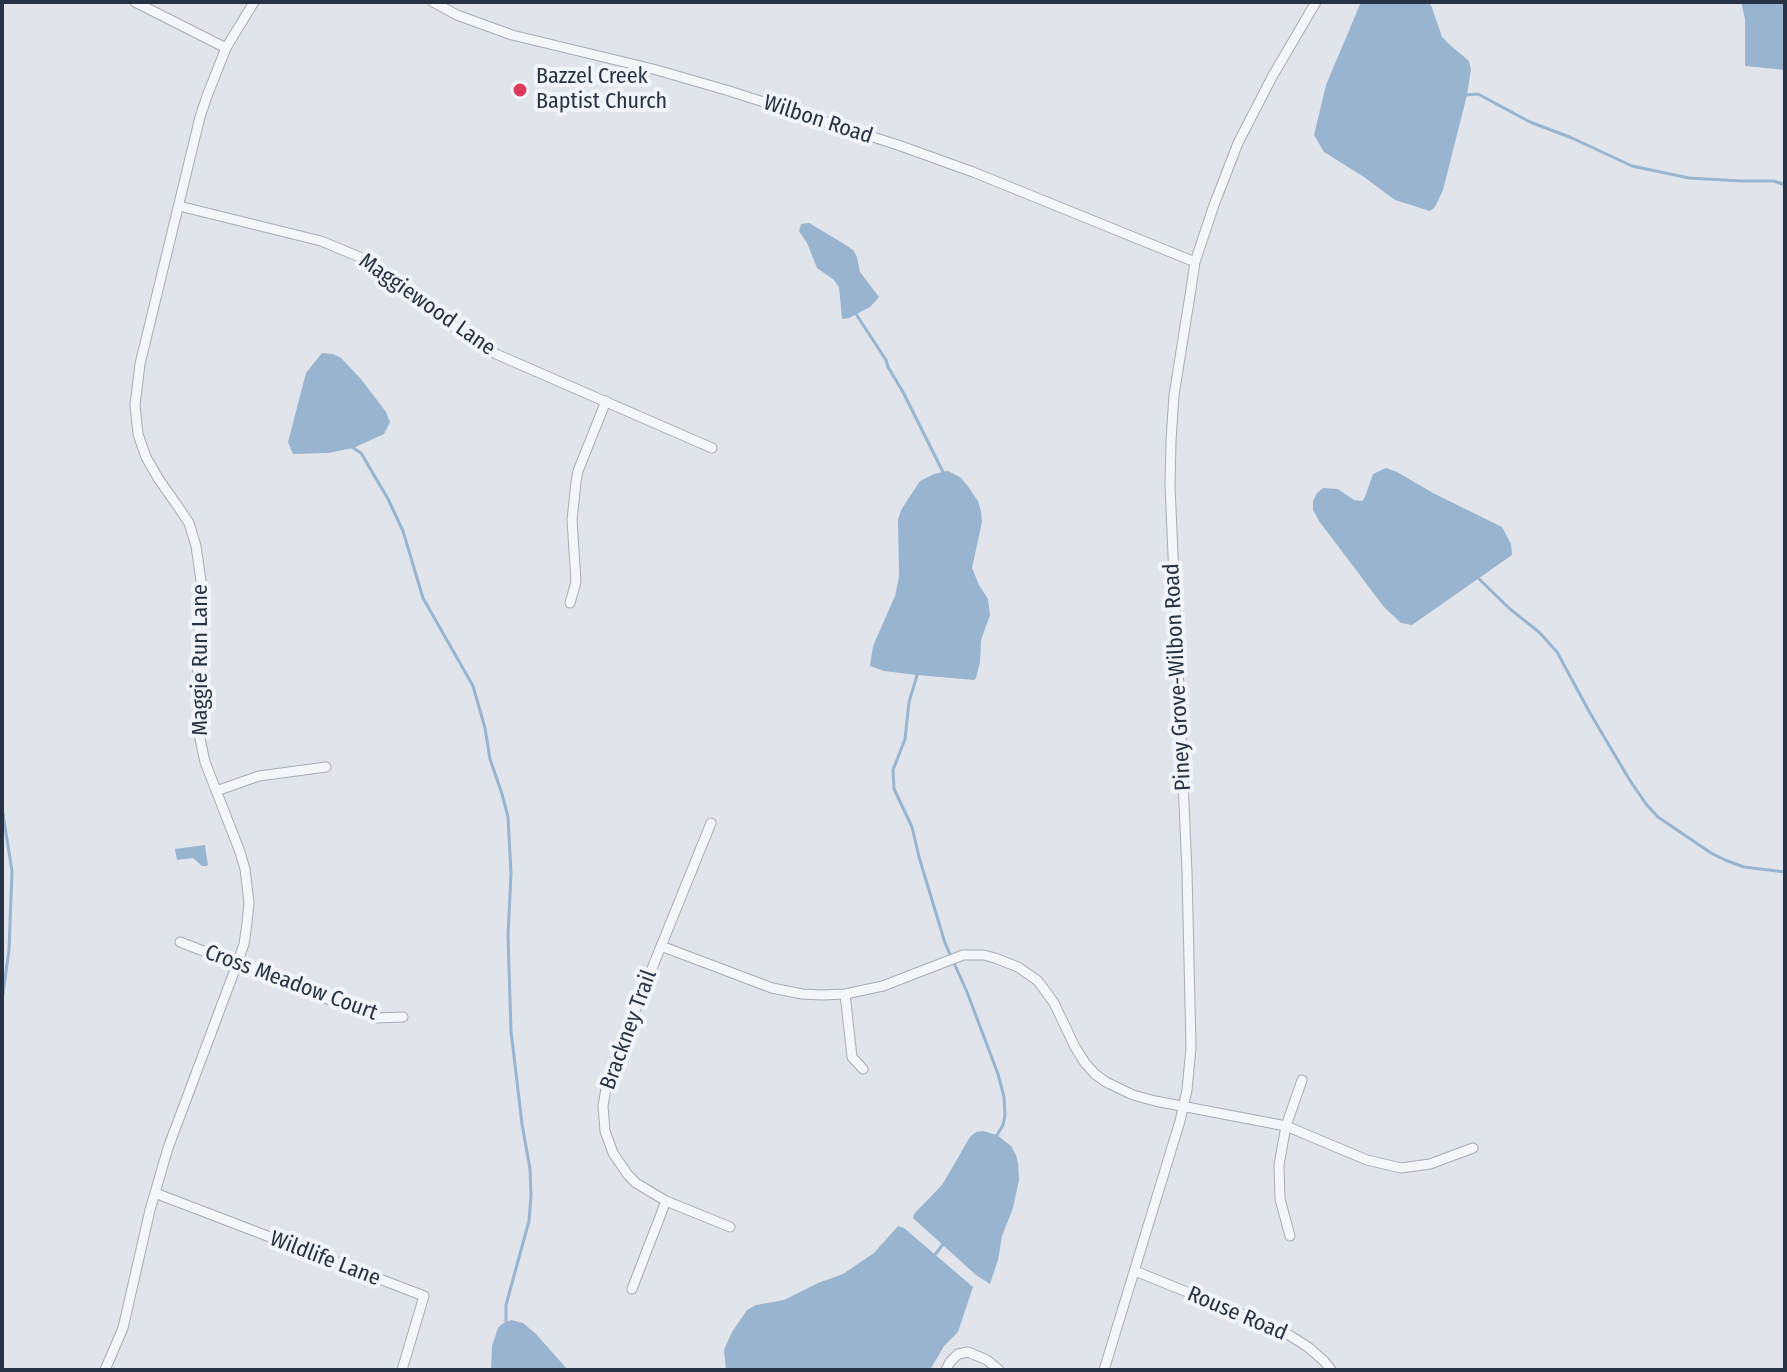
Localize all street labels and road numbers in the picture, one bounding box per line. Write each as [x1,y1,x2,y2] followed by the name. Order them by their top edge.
[760,90,876,150] street label: Wilbon Road
[354,248,500,362] street label: Maggiewood Lane
[1159,563,1197,791] street label: Piney Grove-Wilbon Road
[188,584,214,736] street label: Maggie Run Lane
[201,939,381,1027] street label: Cross Meadow Court
[595,967,663,1093] street label: Brackney Trail
[266,1226,384,1292] street label: Wildlife Lane
[1183,1281,1291,1347] street label: Rouse Road

